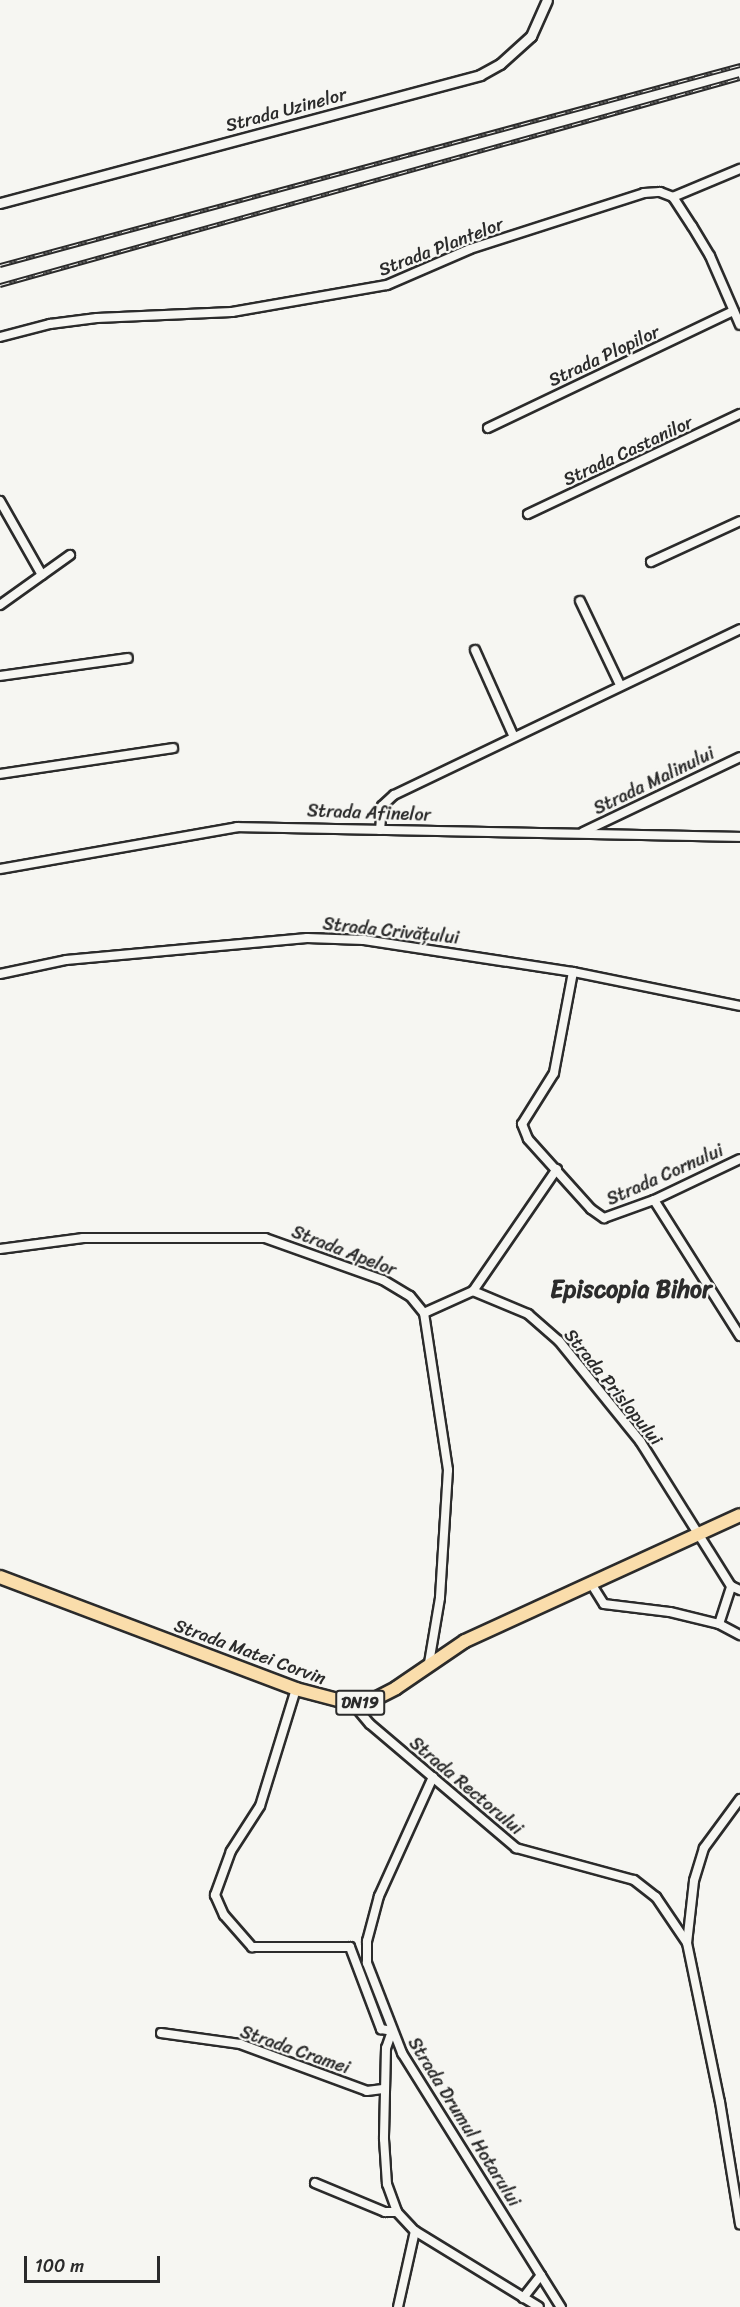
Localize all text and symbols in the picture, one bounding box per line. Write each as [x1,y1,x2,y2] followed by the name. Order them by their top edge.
[223,84,349,136] street label: Strada Uzinelor
[376,213,506,281] street label: Strada Plantelor
[545,321,663,391] street label: Strada Plopilor
[560,411,696,491] street label: Strada Castanilor
[590,742,718,820] street label: Strada Malinului
[306,800,432,826] street label: Strada Afinelor
[322,913,460,949] street label: Strada Crivățului
[603,1140,727,1210] street label: Strada Cornului
[288,1221,400,1281] street label: Strada Apelor
[550,1276,712,1304] district label: Episcopia Bihor
[559,1324,667,1450] street label: Strada Prislopului
[171,1614,329,1690] street label: Strada Matei Corvin
[334,1690,386,1716] road number: DN19
[405,1732,527,1840] street label: Strada Rectorului
[237,2021,353,2079] street label: Strada Cramei
[403,2033,525,2211] street label: Strada Drumul Hotarului
[27,2244,164,2282] scale bar
[35,2250,84,2282] text: 100 m

